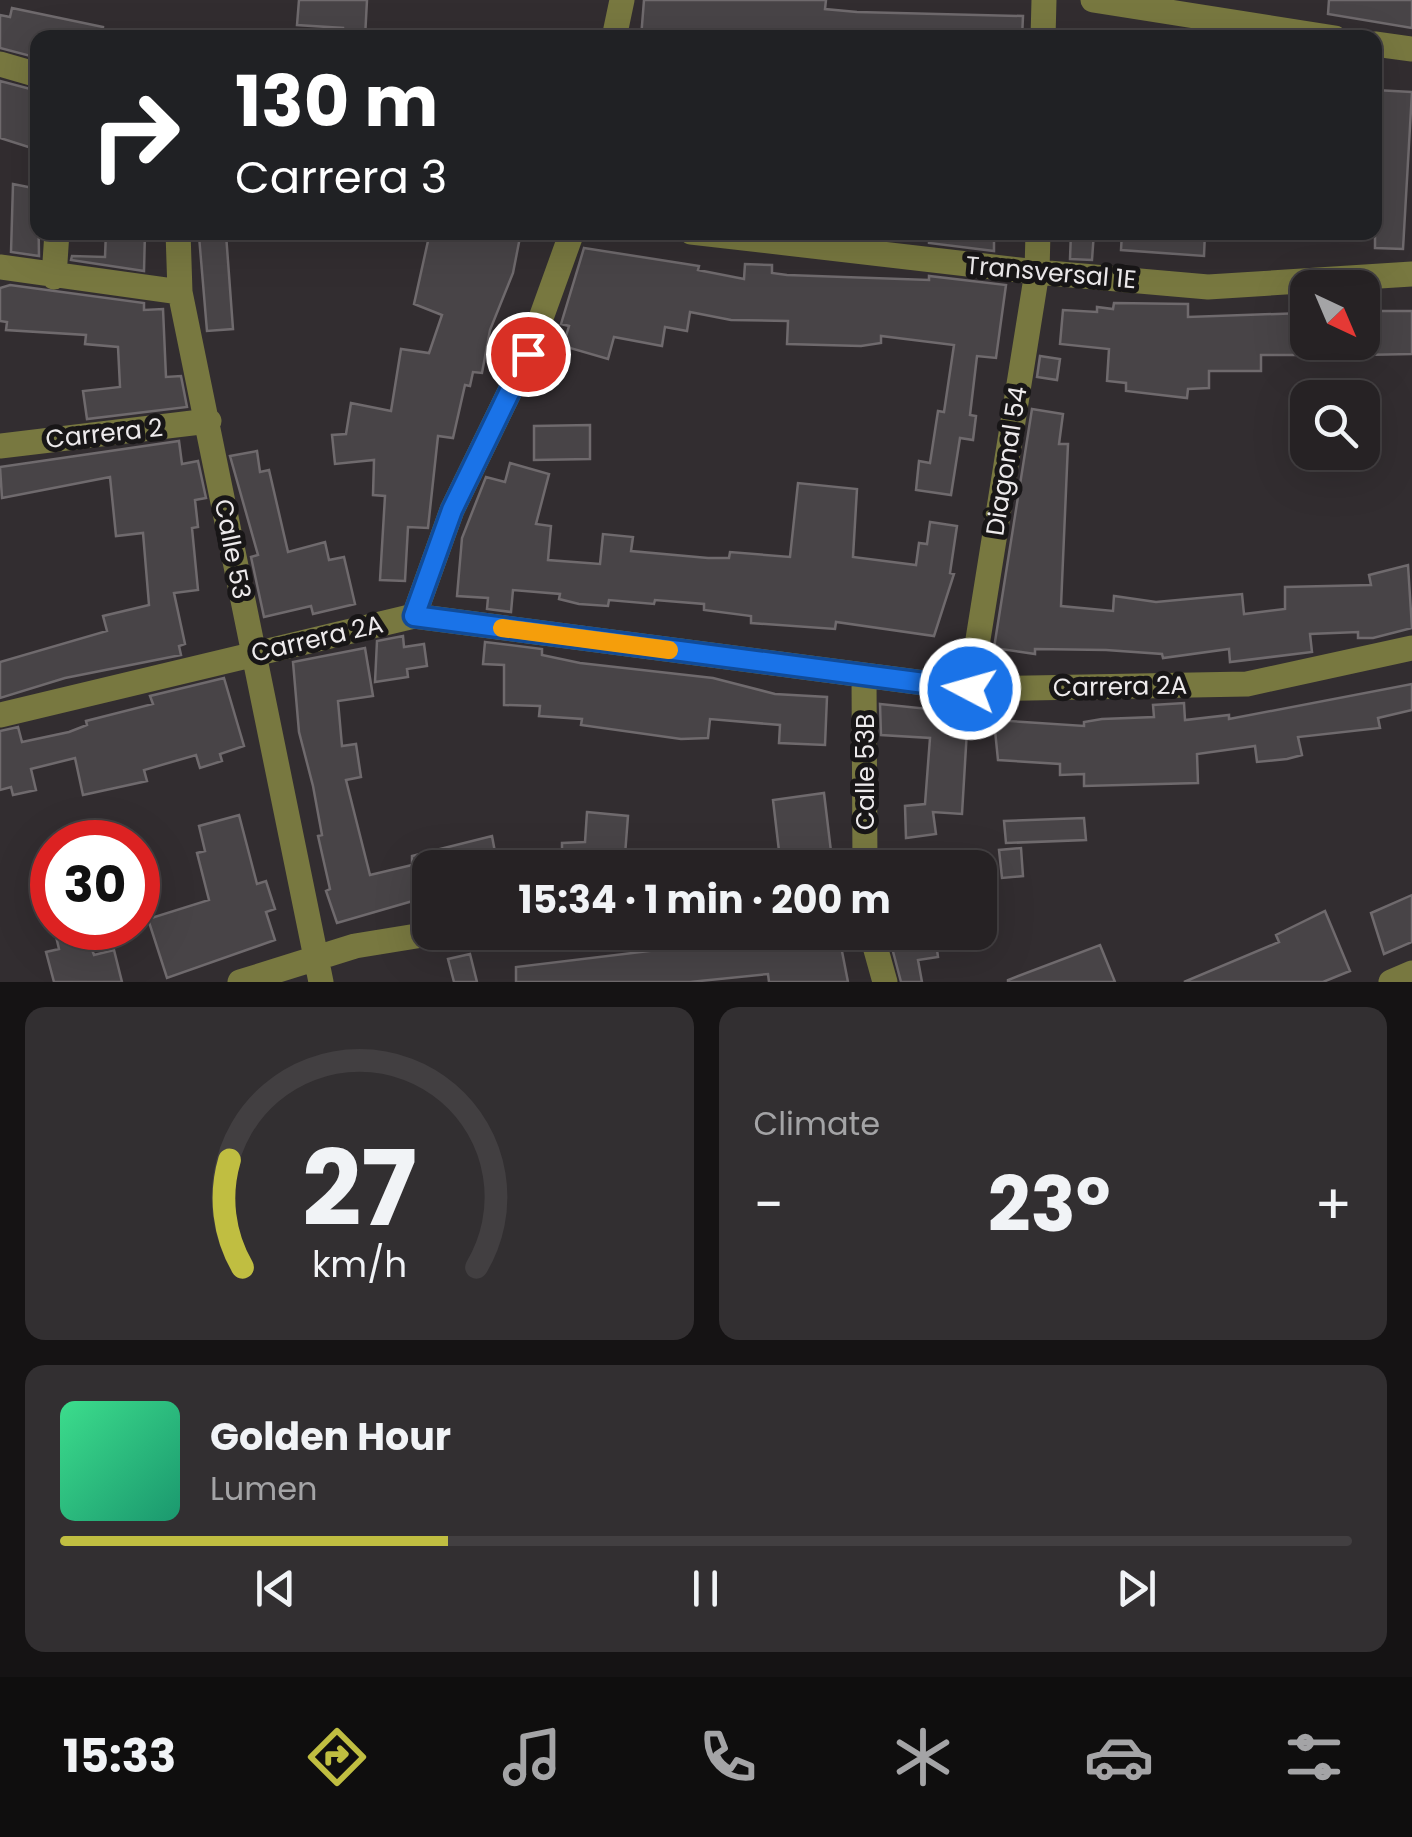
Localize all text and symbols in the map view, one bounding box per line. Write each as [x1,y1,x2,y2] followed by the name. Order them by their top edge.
[235,52,438,151] text: 130 m
[70,70,200,200] icon: right
[235,146,447,209] text: Carrera 3
[964,248,1138,297] street label: Transversal 1E
[1290,270,1380,360] north arrow
[1290,270,1380,470] map controls
[486,312,571,397] pin
[501,327,556,382] icon: arrive
[1290,380,1380,470] button: search
[977,384,1036,538] street label: Diagonal 54
[44,410,164,457] street label: Carrera 2
[206,496,259,602] street label: Calle 53
[248,606,387,671] street label: Carrera 2A
[918,637,1022,741] position arrow
[1052,668,1188,705] street label: Carrera 2A
[848,714,883,830] street label: Calle 53B
[30,820,160,950] speed limit sign: 30
[518,873,891,926] text: 15:34 · 1 min · 200 m
[754,1101,880,1146] text: Climate
[302,1116,417,1261] text: 27
[988,1152,1111,1257] text: 23°
[754,1166,784,1243] text: −
[1314,1166,1352,1243] text: +
[312,1239,407,1290] text: km/h
[210,1410,451,1463] text: Golden Hour
[210,1466,318,1511] text: Lumen
[248,1561,303,1616] icon: previous
[678,1561,733,1616] icon: pause
[1109,1561,1164,1616] icon: next
[302,1722,372,1792] icon: directions
[497,1722,567,1792] icon: music
[693,1722,763,1792] icon: phone
[888,1722,958,1792] icon: climate
[1084,1722,1154,1792] icon: car
[1279,1722,1349,1792] icon: filters
[63,1725,176,1788] text: 15:33

